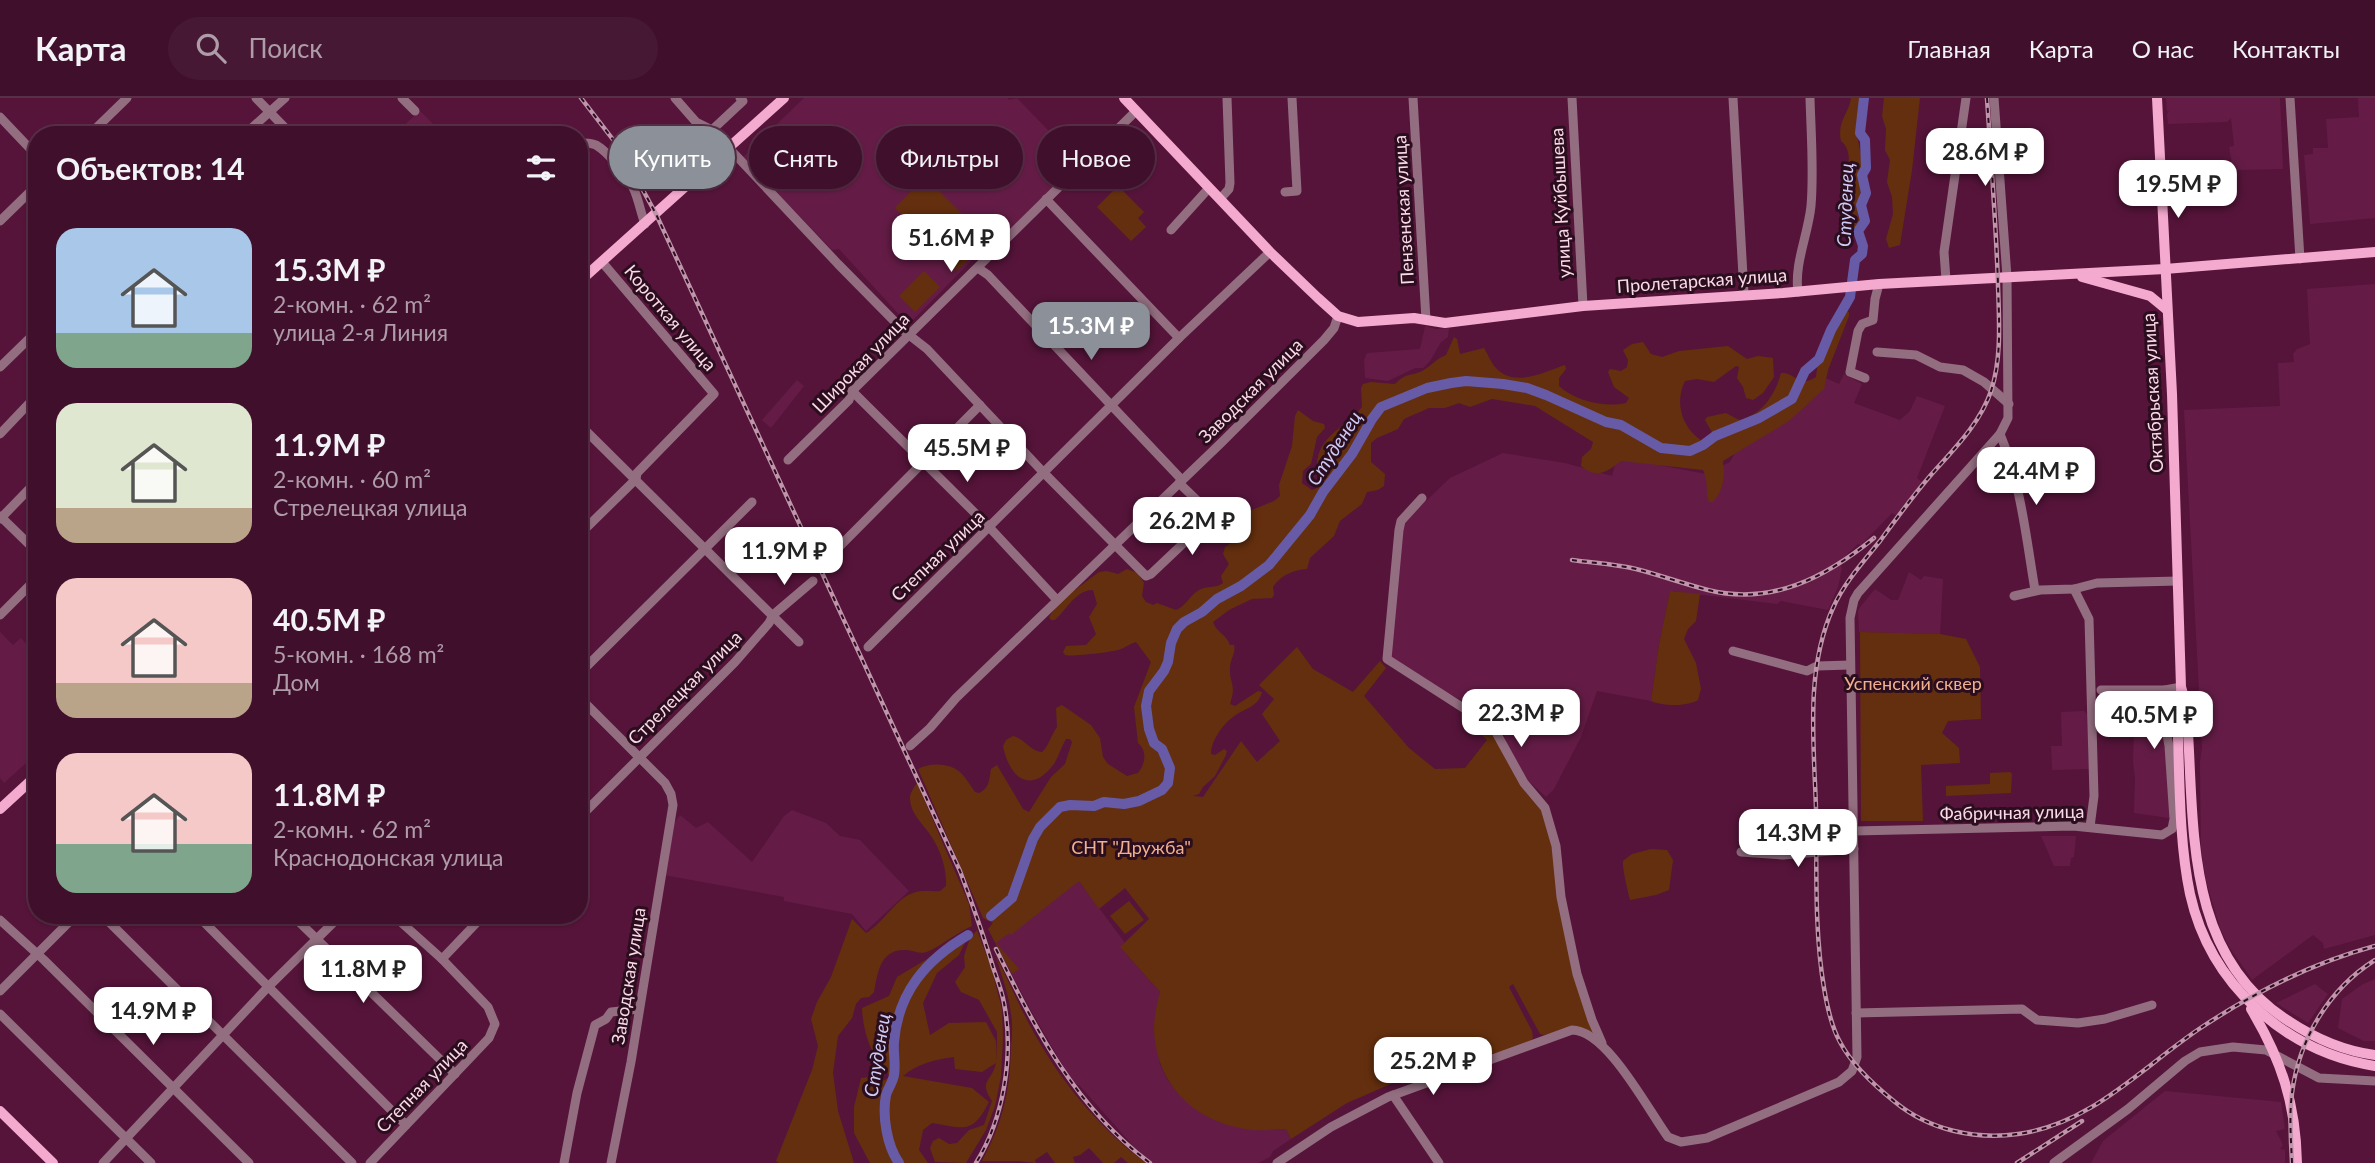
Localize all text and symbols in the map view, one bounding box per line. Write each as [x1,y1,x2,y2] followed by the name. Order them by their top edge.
[168,17,658,80] search box
[35,28,126,68] text: Карта
[192,29,230,67] icon: search
[248,32,323,64] text: Поиск
[1907,34,1991,63] text: Главная
[2029,34,2094,63] text: Карта
[2132,34,2194,63] text: О нас
[2232,34,2340,63] text: Контакты
[609,126,735,189] chip: Купить
[749,126,862,189] chip: Снять
[876,126,1023,189] chip: Фильтры
[1037,126,1155,189] chip: Новое
[1545,127,1575,279] street label: улица Куйбышева
[1920,129,2050,188] pin: 28.6M ₽
[1388,135,1418,285] street label: Пензенская улица
[1942,137,2028,165] text: 28.6M ₽
[522,149,560,187] icon: filters
[56,150,245,186] text: Объектов: 14
[2113,160,2243,220] pin: 19.5M ₽
[1832,162,1857,247] water label: Студенец
[2135,169,2221,197] text: 19.5M ₽
[886,214,1016,274] pin: 51.6M ₽
[908,223,994,251] text: 51.6M ₽
[273,251,385,287] text: 15.3M ₽
[112,256,196,340] icon: home
[620,260,721,375] street label: Короткая улица
[1616,263,1788,297] street label: Пролетарская улица
[273,290,431,318] text: 2-комн. · 62 m²
[1026,302,1156,362] pin: 15.3M ₽
[807,308,914,417] street label: Широкая улица
[1048,311,1134,339] text: 15.3M ₽
[2137,313,2167,473] street label: Октябрьская улица
[273,318,448,346] text: улица 2-я Линия
[1194,334,1307,447] street label: Заводская улица
[1301,406,1366,489] water label: Студенец
[902,424,1032,484] pin: 45.5M ₽
[273,426,385,462] text: 11.9M ₽
[112,431,196,515] icon: home
[924,433,1010,461] text: 45.5M ₽
[1971,448,2101,507] pin: 24.4M ₽
[1993,456,2079,484] text: 24.4M ₽
[273,465,431,493] text: 2-комн. · 60 m²
[273,493,467,521] text: Стрелецкая улица
[1127,498,1257,557] pin: 26.2M ₽
[886,505,989,605] street label: Степная улица
[1149,506,1235,534] text: 26.2M ₽
[719,528,849,587] pin: 11.9M ₽
[741,536,827,564] text: 11.9M ₽
[273,601,385,637] text: 40.5M ₽
[112,606,196,690] icon: home
[623,626,746,749] street label: Стрелецкая улица
[273,640,444,668] text: 5-комн. · 168 m²
[273,668,320,696] text: Дом
[1844,672,1982,694] park label: Успенский сквер
[1456,690,1586,749] pin: 22.3M ₽
[2089,692,2219,751] pin: 40.5M ₽
[1478,698,1564,726] text: 22.3M ₽
[2111,700,2197,728] text: 40.5M ₽
[273,776,385,812] text: 11.8M ₽
[112,781,196,865] icon: home
[1939,800,2085,824] street label: Фабричная улица
[1733,810,1863,869] pin: 14.3M ₽
[273,815,431,843] text: 2-комн. · 62 m²
[1755,818,1841,846] text: 14.3M ₽
[1071,836,1191,858] park label: СНТ "Дружба"
[273,843,503,871] text: Краснодонская улица
[606,906,650,1046] street label: Заводская улица
[298,946,428,1005] pin: 11.8M ₽
[320,954,406,982] text: 11.8M ₽
[88,988,218,1047] pin: 14.9M ₽
[110,996,196,1024] text: 14.9M ₽
[859,1012,894,1098] water label: Студенец
[371,1034,471,1137] street label: Степная улица
[1368,1038,1498,1097] pin: 25.2M ₽
[1390,1046,1476,1074] text: 25.2M ₽

